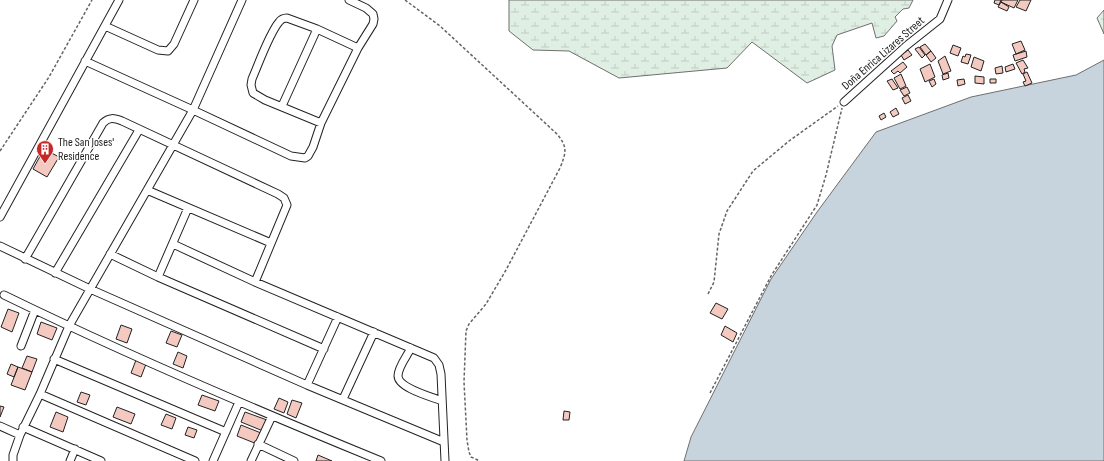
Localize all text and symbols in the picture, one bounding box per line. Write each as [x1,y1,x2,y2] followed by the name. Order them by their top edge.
[839,13,928,93] street label: Doña Enrica Lizares Street
[58,135,114,164] place label: The San Joses' Residence
[35,139,55,164] building icon: The San Joses' Residence

